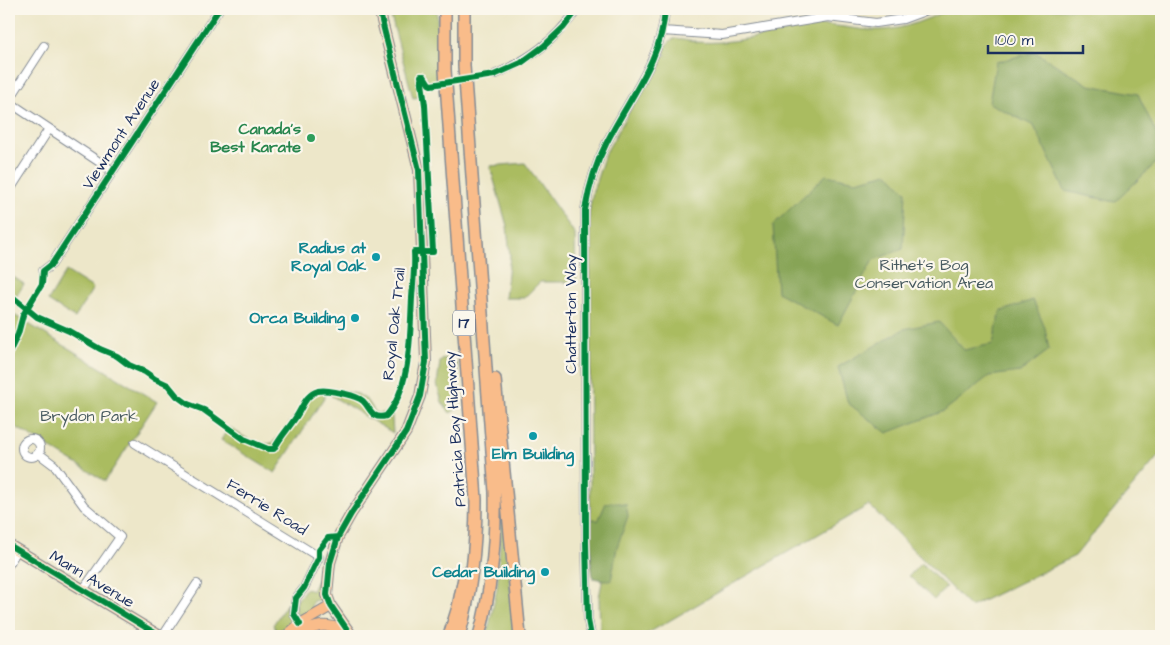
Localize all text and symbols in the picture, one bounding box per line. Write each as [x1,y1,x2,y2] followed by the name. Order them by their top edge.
[988,22,1082,54] scale bar
[995,30,1034,51] text: 100 m
[77,74,165,194] street label: Viewmont Avenue
[210,118,301,158] place label: Canada's Best Karate
[305,132,317,144] marker: Canada's Best Karate
[291,237,367,278] place label: Radius at Royal Oak
[370,251,382,263] marker: Radius at Royal Oak
[560,254,583,374] street label: Chatterton Way
[855,254,993,294] park label: Rithet's Bog Conservation Area
[377,267,412,382] street label: Royal Oak Trail
[249,307,346,331] place label: Orca Building
[453,310,475,336] road number: 17
[349,312,361,324] marker: Orca Building
[439,350,472,508] street label: Patricia Bay Highway
[40,405,138,428] park label: Brydon Park
[527,430,539,442] marker: Elm Building
[492,443,575,467] place label: Elm Building
[222,473,312,541] street label: Ferrie Road
[45,545,139,613] street label: Mann Avenue
[432,561,536,585] place label: Cedar Building
[539,566,551,578] marker: Cedar Building

